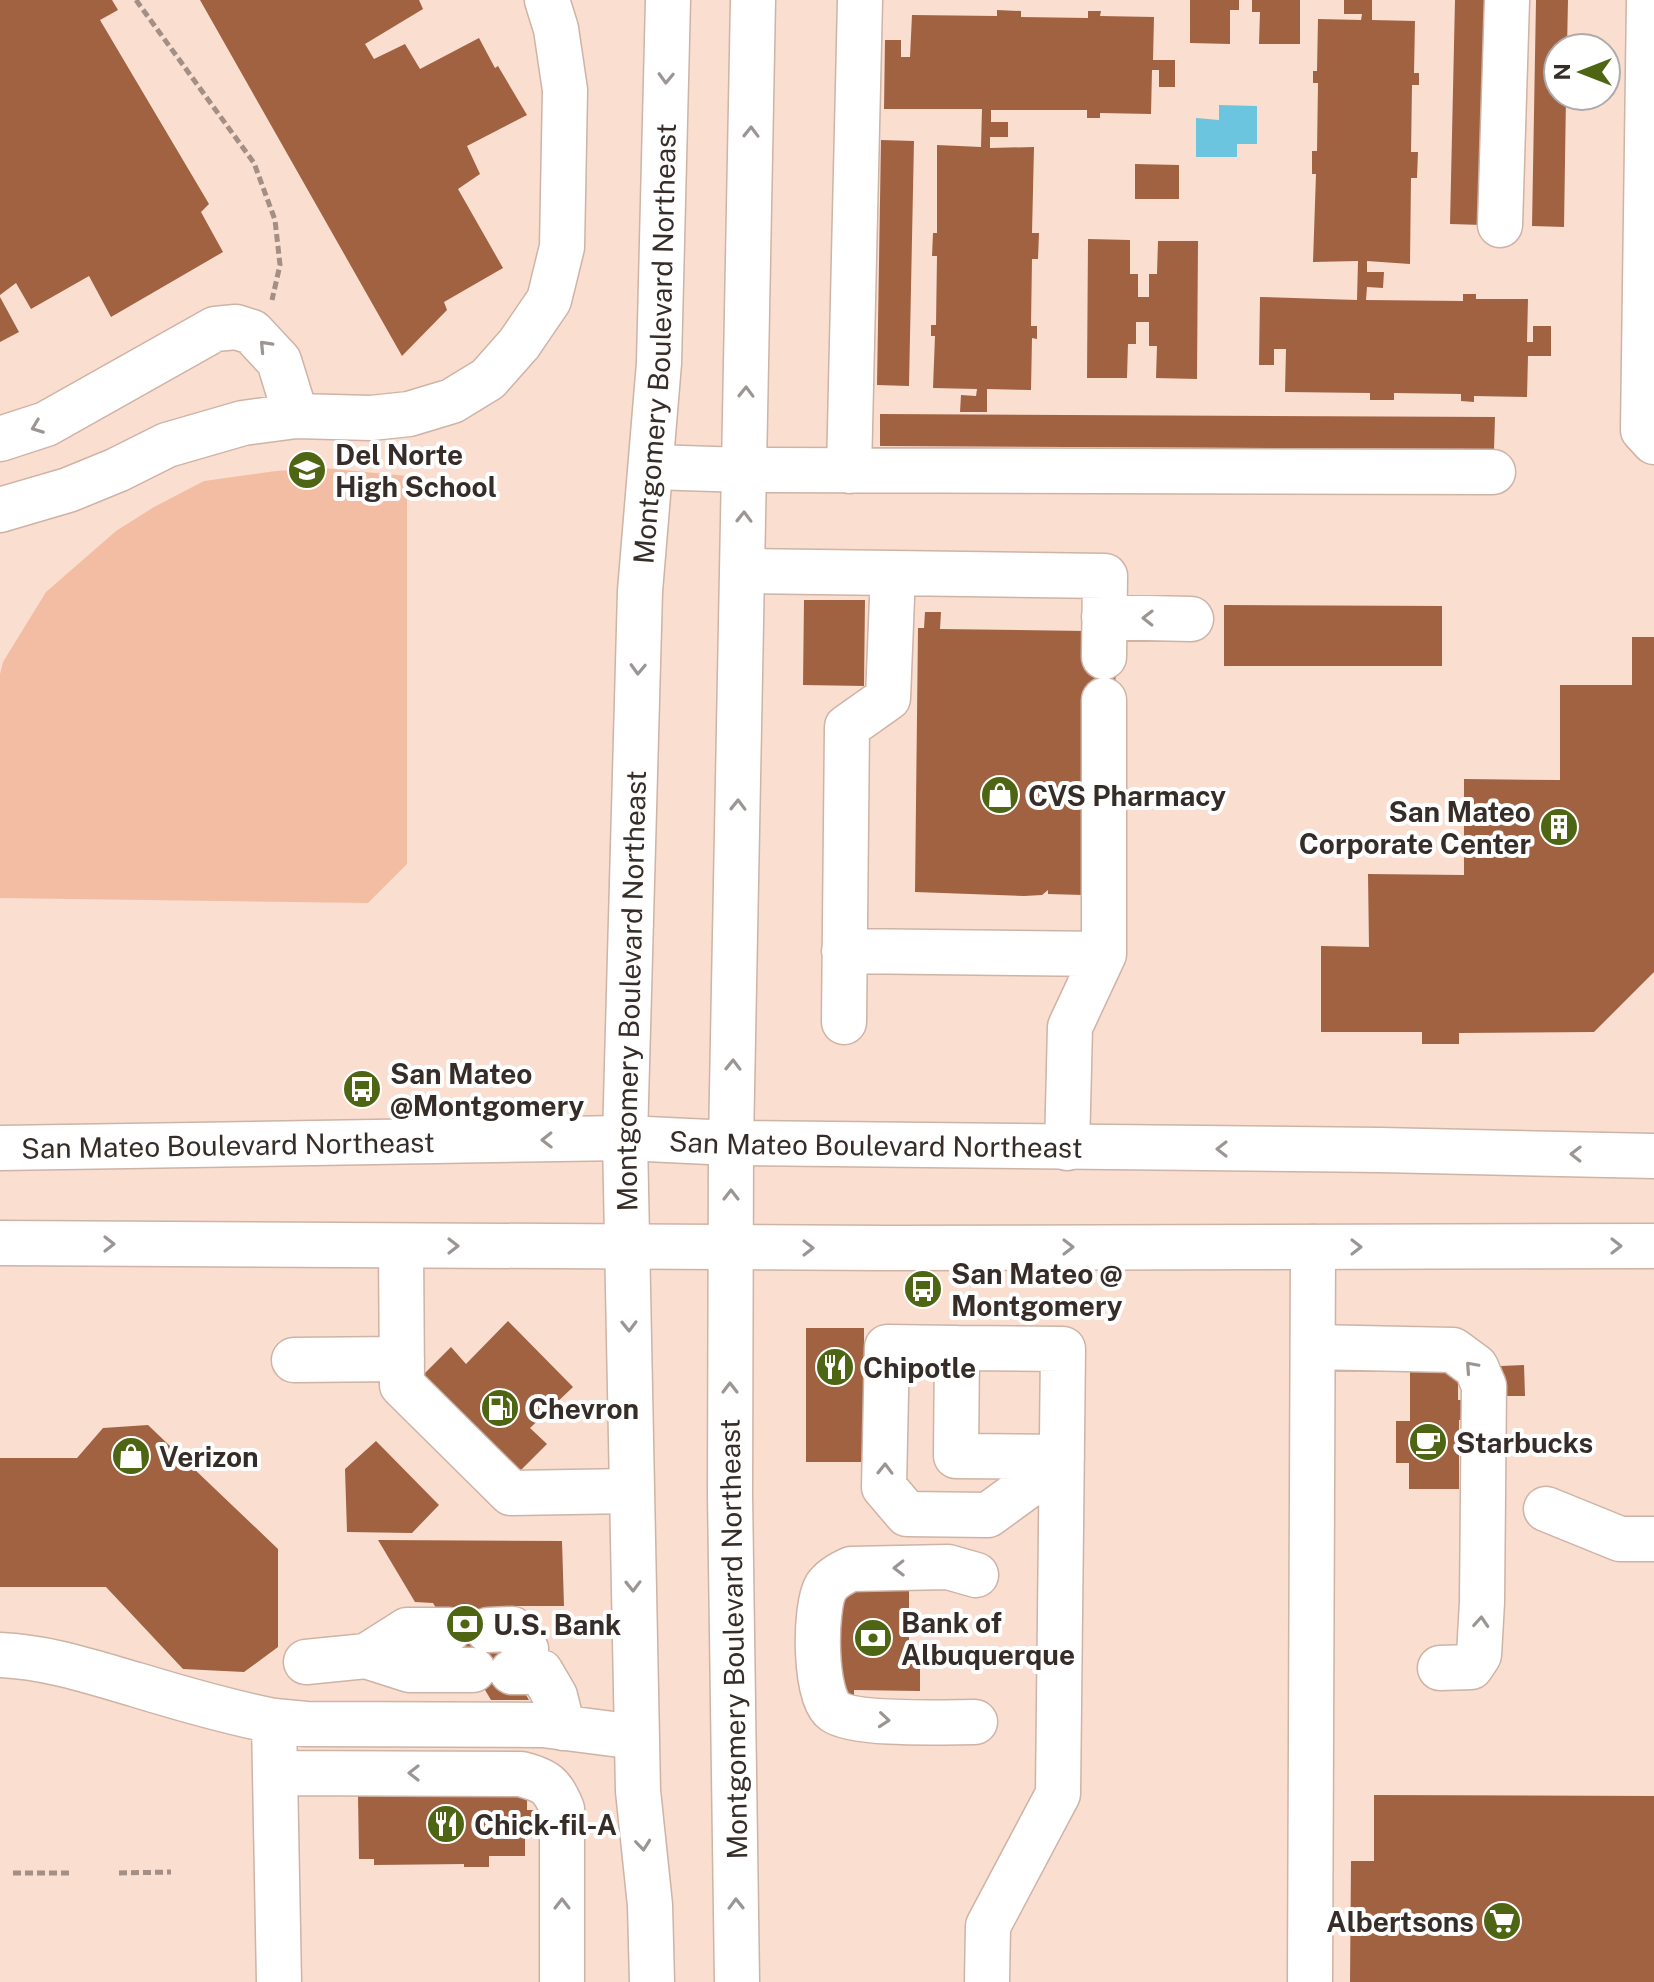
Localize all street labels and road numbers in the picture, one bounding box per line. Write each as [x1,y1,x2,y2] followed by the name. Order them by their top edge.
[626,123,681,565] street label: Montgomery Boulevard Northeast
[608,770,652,1212] street label: Montgomery Boulevard Northeast
[668,1124,1083,1163] street label: San Mateo Boulevard Northeast
[21,1125,435,1164] street label: San Mateo Boulevard Northeast
[713,1418,753,1860] street label: Montgomery Boulevard Northeast

